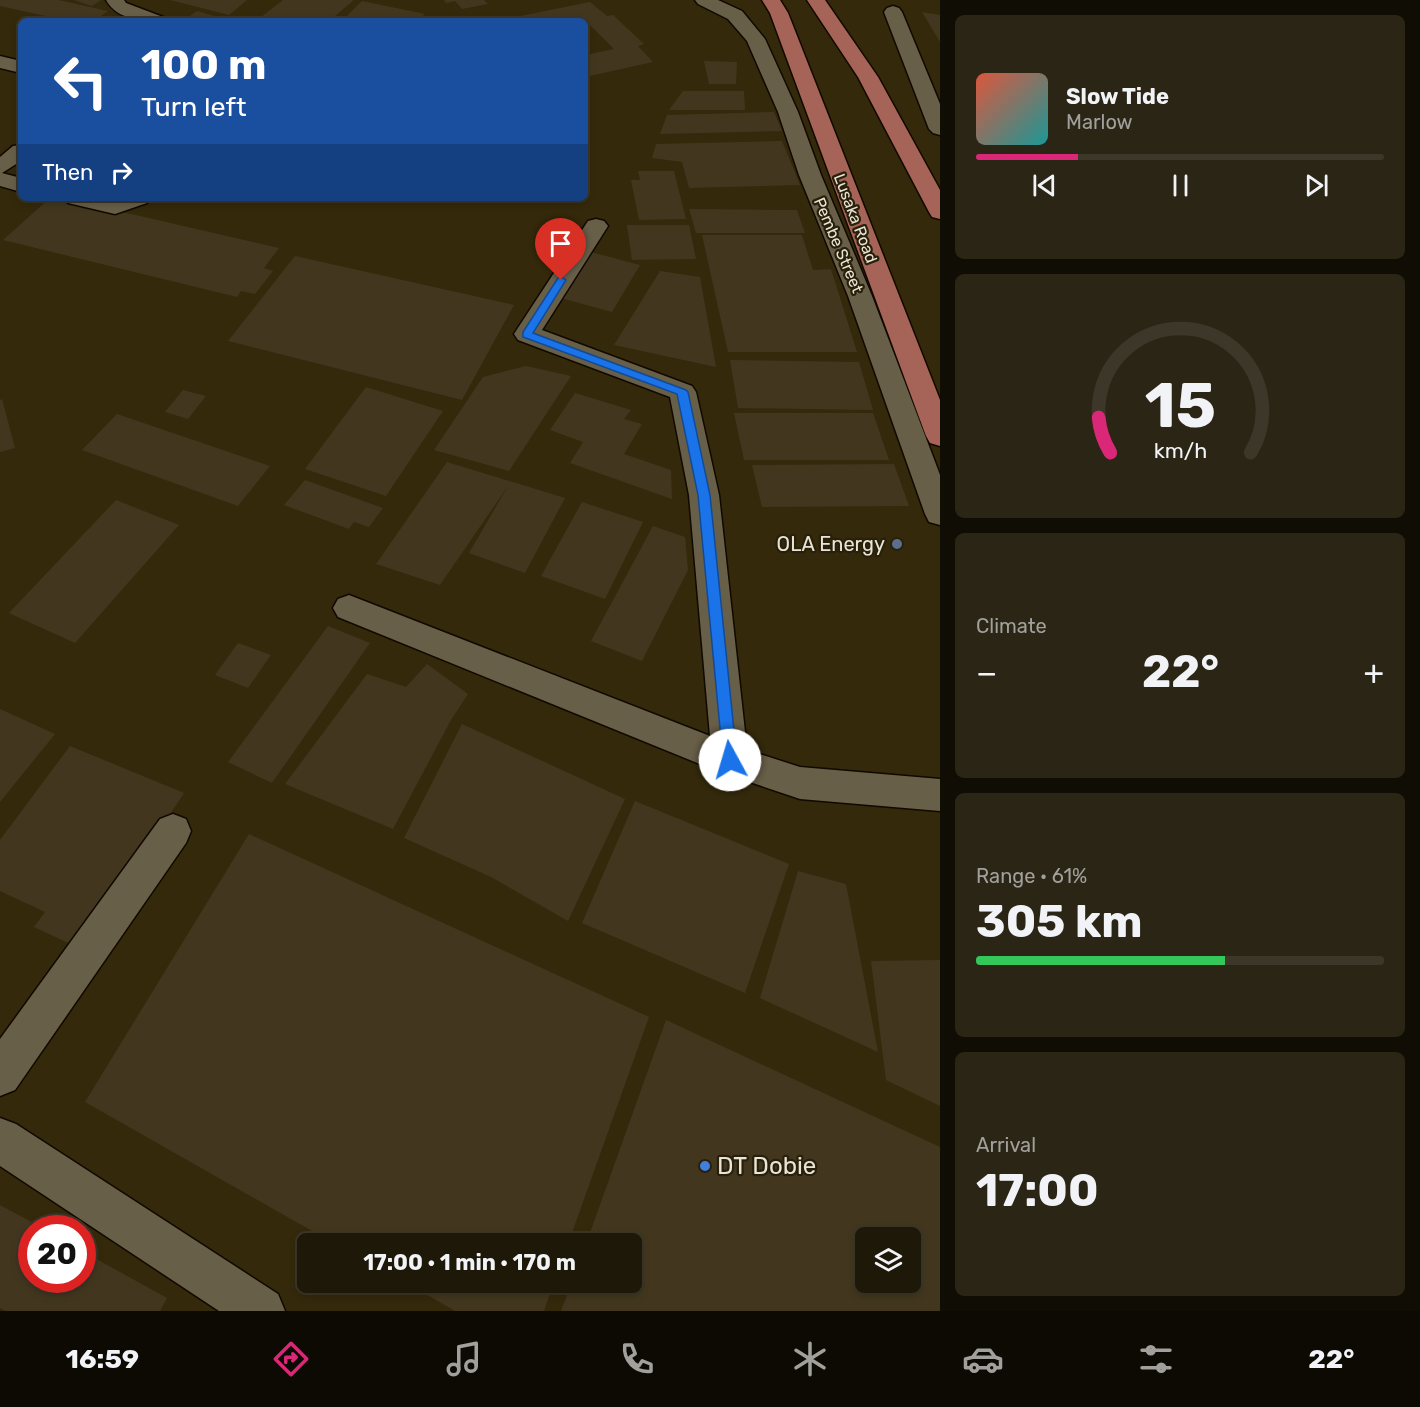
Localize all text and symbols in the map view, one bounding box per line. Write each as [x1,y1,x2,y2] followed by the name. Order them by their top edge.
[141,40,266,90] text: 100 m
[42,42,120,120] icon: left
[1066,83,1169,110] text: Slow Tide
[141,91,246,123] text: Turn left
[1066,110,1133,134] text: Marlow
[105,156,138,189] icon: right
[42,159,93,186] text: Then
[1028,169,1061,202] icon: previous
[1164,169,1197,202] icon: pause
[1300,169,1333,202] icon: next
[830,171,881,266] street label: Lusaka Road
[810,195,867,296] street label: Pembe Street
[535,218,586,280] pin
[544,227,577,260] icon: arrive
[1144,369,1216,443] text: 15
[1153,439,1207,464] text: km/h
[777,532,885,556] place label: OLA Energy
[890,537,904,551] marker: OLA Energy
[976,614,1047,638] text: Climate
[1142,645,1219,698] text: 22°
[976,653,997,692] text: −
[1363,653,1384,692] text: +
[698,728,762,792] position arrow
[976,864,1087,888] text: Range · 61%
[976,895,1142,948] text: 305 km
[976,1133,1036,1157] text: Arrival
[717,1152,816,1180] place label: DT Dobie
[698,1159,712,1173] marker: DT Dobie
[976,1164,1099,1217] text: 17:00
[18,1215,96,1293] speed limit sign: 20
[855,1227,921,1293] map controls
[855,1227,921,1293] button: layers
[363,1249,576,1276] text: 17:00 · 1 min · 170 m
[270,1338,312,1380] icon: directions
[443,1338,485,1380] icon: music
[616,1338,658,1380] icon: phone
[789,1338,831,1380] icon: climate
[962,1338,1004,1380] icon: car
[1135,1338,1177,1380] icon: filters
[66,1343,139,1375] text: 16:59
[1308,1343,1354,1375] text: 22°

